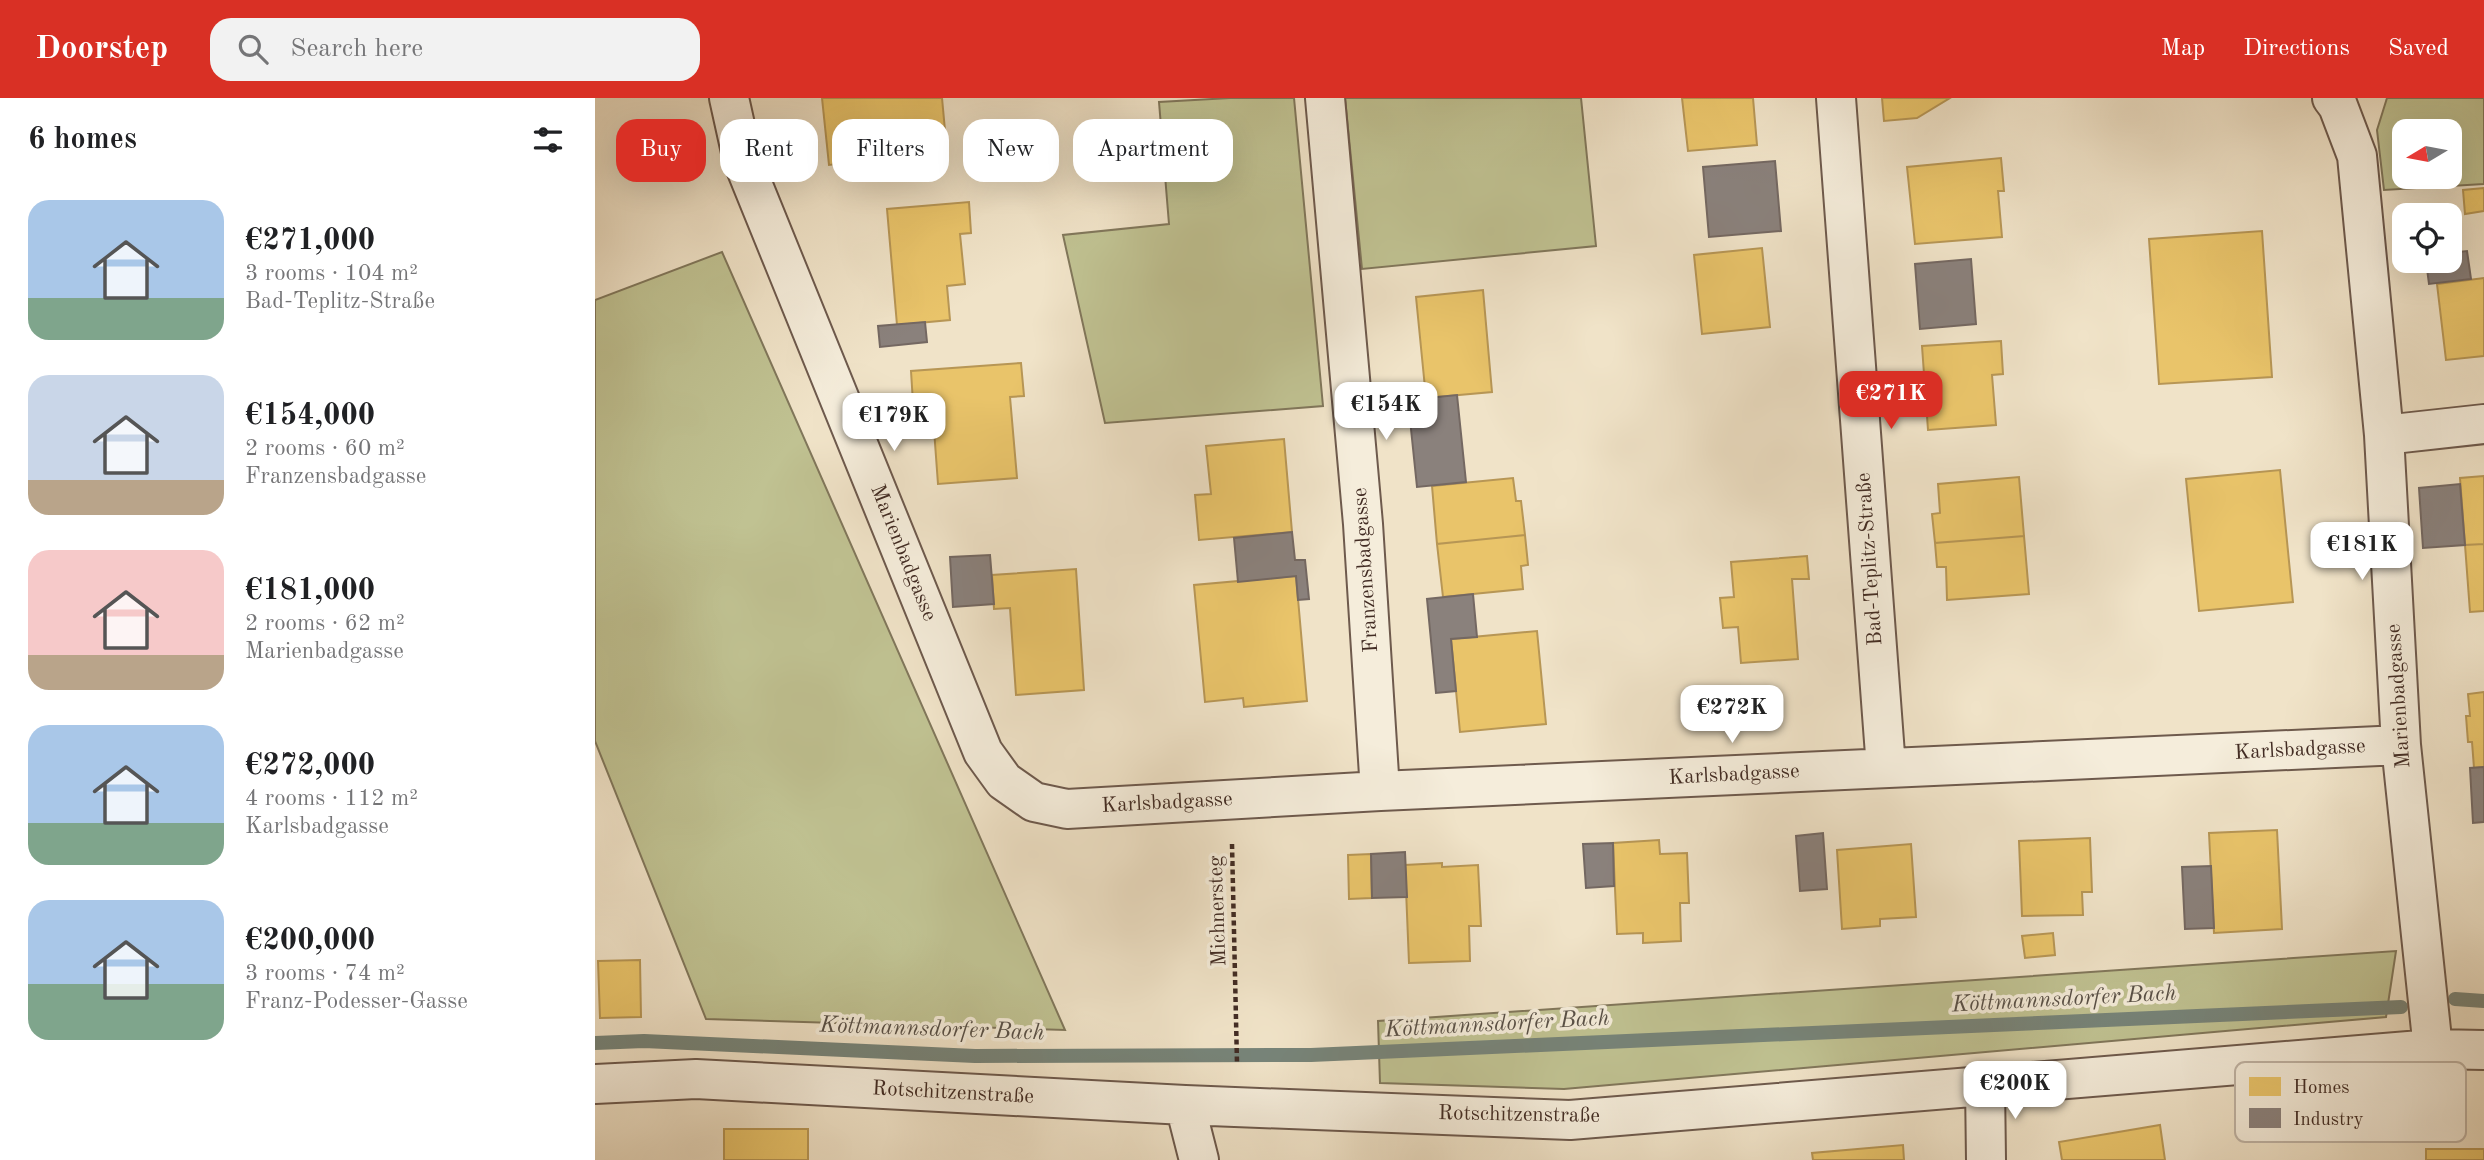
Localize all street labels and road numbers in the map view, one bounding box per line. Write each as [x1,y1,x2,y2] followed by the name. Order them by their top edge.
[1853,472,1887,646] street label: Bad-Teplitz-Straße
[866,482,940,624] street label: Marienbadgasse
[1350,487,1382,653] street label: Franzensbadgasse
[2383,623,2415,769] street label: Marienbadgasse
[2234,736,2366,764] street label: Karlsbadgasse
[1668,761,1800,789] street label: Karlsbadgasse
[1101,789,1233,817] street label: Karlsbadgasse
[1206,855,1230,967] street label: Michnersteg
[872,1078,1034,1108] street label: Rotschitzenstraße
[1438,1103,1600,1127] street label: Rotschitzenstraße

